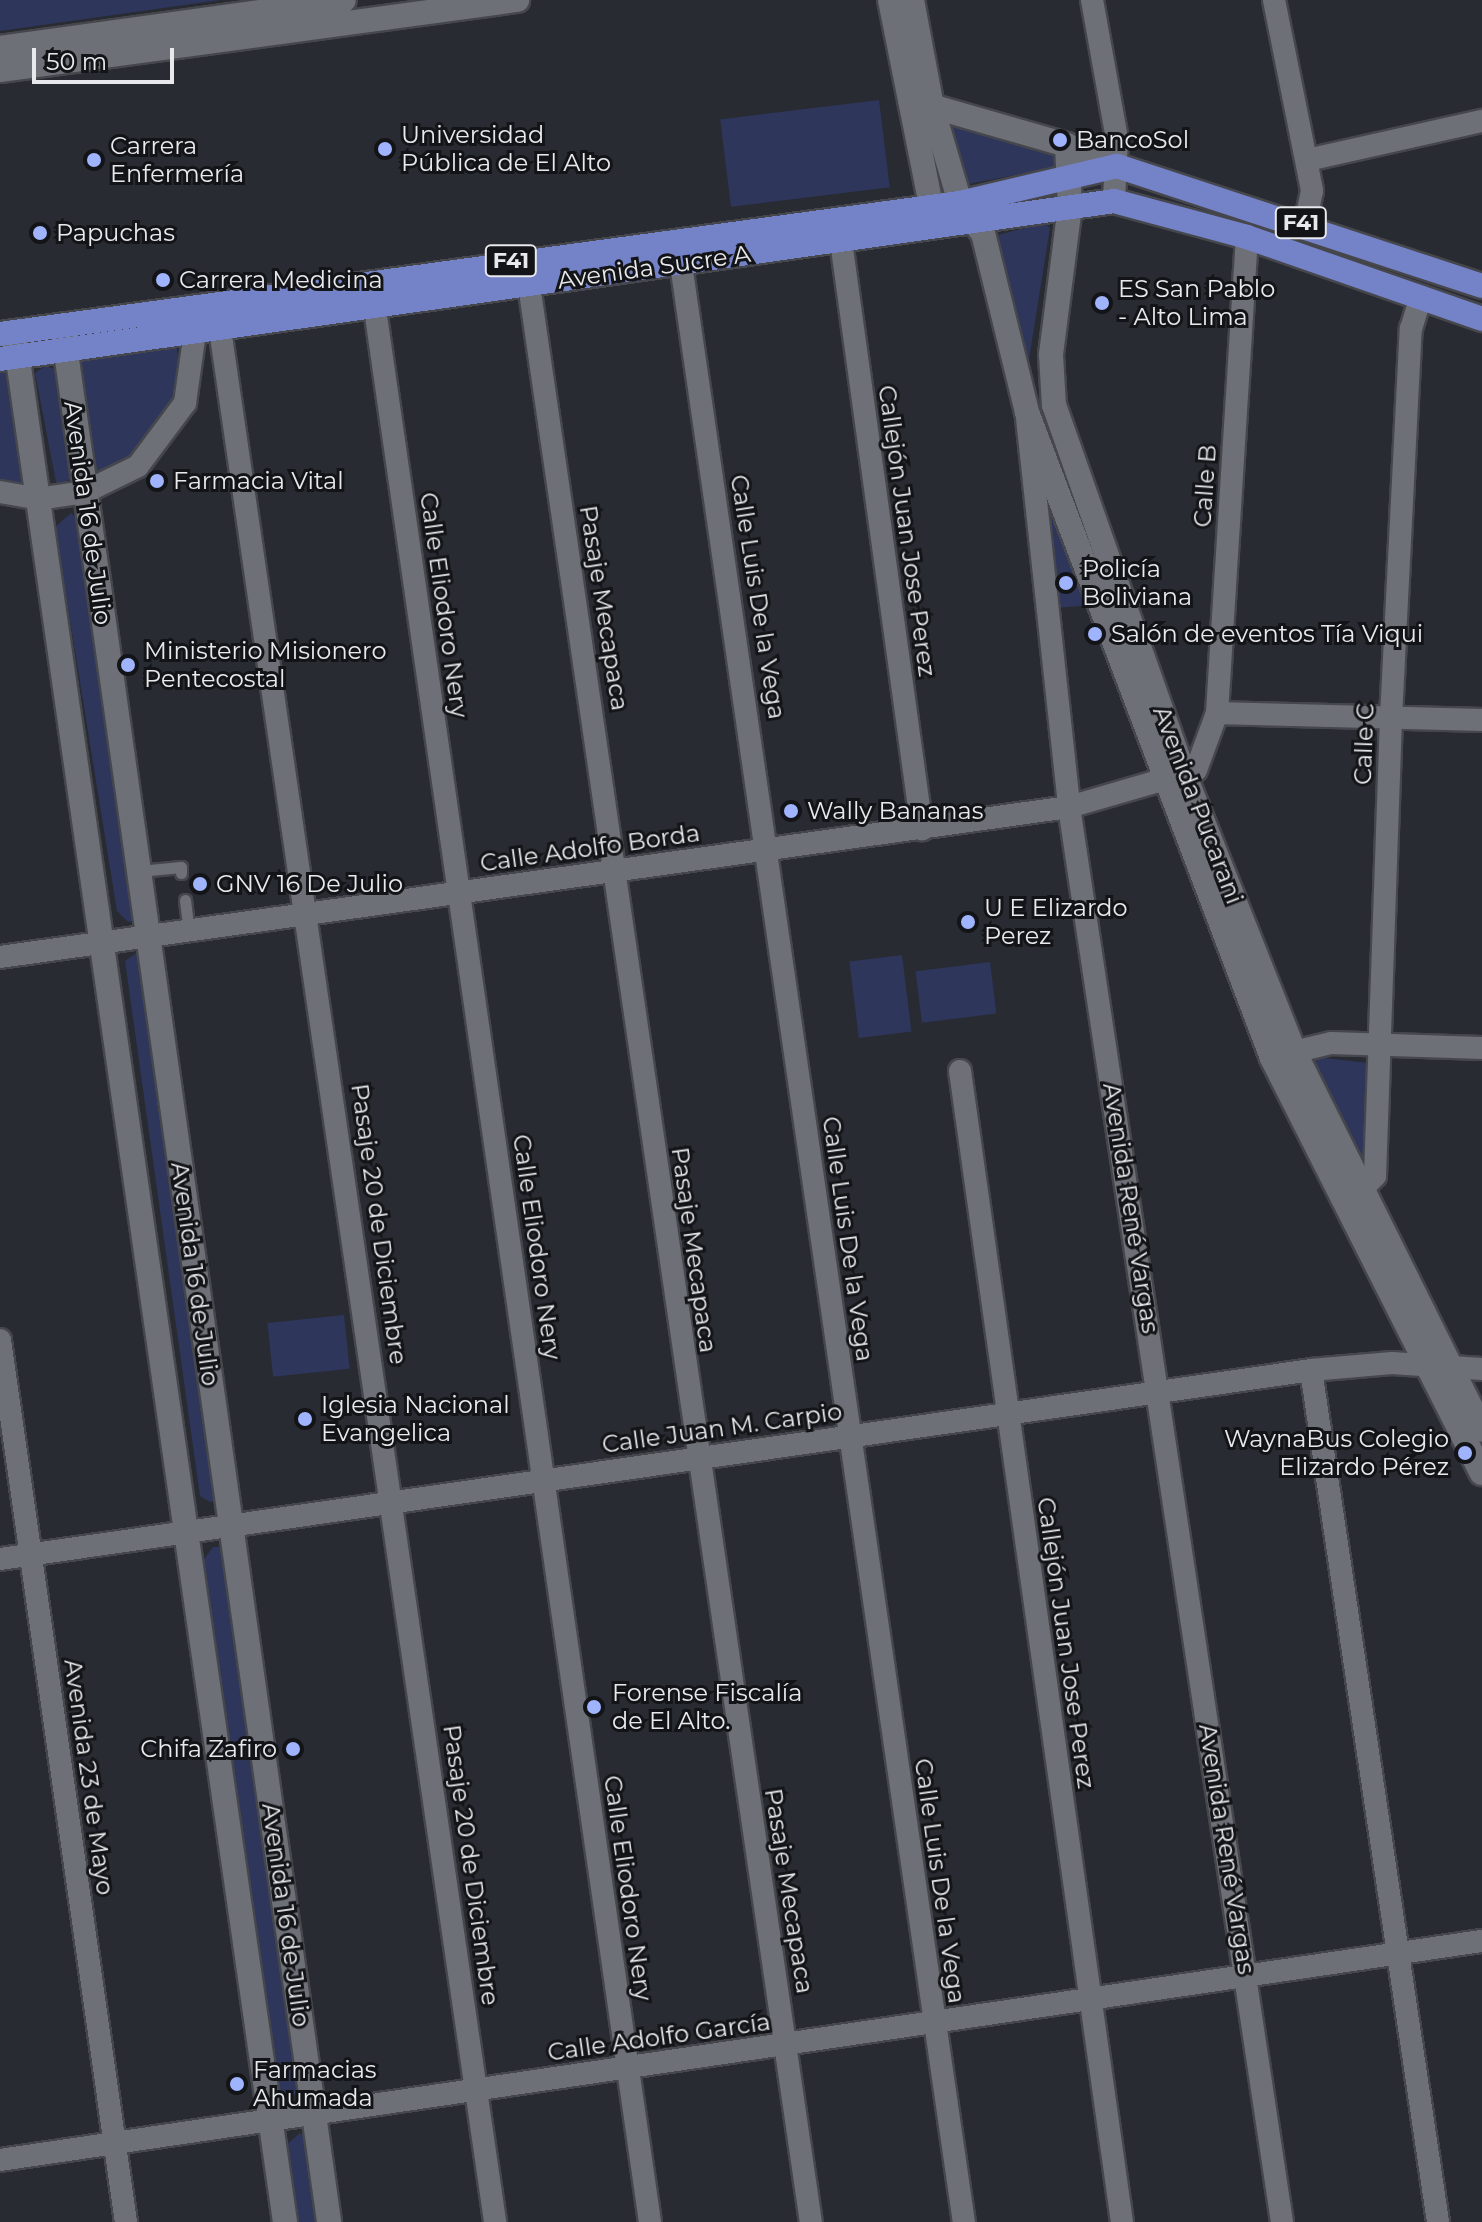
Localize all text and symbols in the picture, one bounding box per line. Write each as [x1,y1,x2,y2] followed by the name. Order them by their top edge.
[36,32,178,82] scale bar
[46,47,107,76] text: 50 m
[401,121,611,177] place label: Universidad Pública de El Alto
[1076,126,1189,154] place label: BancoSol
[1051,131,1069,149] marker: BancoSol
[110,132,244,188] place label: Carrera Enfermería
[376,140,394,158] marker: Universidad Pública de El Alto
[85,151,103,169] marker: Carrera Enfermería
[1273,205,1329,241] road number: F41
[56,219,175,247] place label: Papuchas
[31,224,49,242] marker: Papuchas
[556,239,752,295] street label: Avenida Sucre A
[483,243,539,279] road number: F41
[179,266,383,294] place label: Carrera Medicina
[154,271,172,289] marker: Carrera Medicina
[1118,275,1275,331] place label: ES San Pablo - Alto Lima
[1093,294,1111,312] marker: ES San Pablo - Alto Lima
[872,383,942,679] street label: Callejón Juan Jose Perez
[58,399,118,627] street label: Avenida 16 de Julio
[1188,444,1222,528] street label: Calle B
[173,467,344,495] place label: Farmacia Vital
[148,472,166,490] marker: Farmacia Vital
[724,473,792,721] street label: Calle Luis De la Vega
[414,491,474,719] street label: Calle Eliodoro Nery
[574,503,634,713] street label: Pasaje Mecapaca
[1082,555,1192,611] place label: Policía Boliviana
[1057,574,1075,592] marker: Policía Boliviana
[1111,620,1423,648] place label: Salón de eventos Tía Viqui
[1086,625,1104,643] marker: Salón de eventos Tía Viqui
[144,637,386,693] place label: Ministerio Misionero Pentecostal
[119,656,137,674] marker: Ministerio Misionero Pentecostal
[1147,702,1249,908] street label: Avenida Pucarani
[1348,703,1380,785] street label: Calle C
[807,797,983,825] place label: Wally Bananas
[782,802,800,820] marker: Wally Bananas
[478,818,702,878] street label: Calle Adolfo Borda
[216,870,403,898] place label: GNV 16 De Julio
[191,875,209,893] marker: GNV 16 De Julio
[984,894,1128,950] place label: U E Elizardo Perez
[959,913,977,931] marker: U E Elizardo Perez
[1097,1081,1165,1335] street label: Avenida René Vargas
[345,1082,413,1366] street label: Pasaje 20 de Diciembre
[817,1115,879,1363] street label: Calle Luis De la Vega
[507,1133,567,1361] street label: Calle Eliodoro Nery
[665,1145,723,1355] street label: Pasaje Mecapaca
[165,1160,225,1388] street label: Avenida 16 de Julio
[321,1391,510,1447] place label: Iglesia Nacional Evangelica
[600,1397,844,1459] street label: Calle Juan M. Carpio
[296,1410,314,1428] marker: Iglesia Nacional Evangelica
[1224,1425,1449,1481] place label: WaynaBus Colegio Elizardo Pérez
[1456,1444,1474,1462] marker: WaynaBus Colegio Elizardo Pérez
[1031,1495,1101,1791] street label: Callejón Juan Jose Perez
[58,1657,120,1897] street label: Avenida 23 de Mayo
[612,1679,802,1735] place label: Forense Fiscalía de El Alto.
[583,1696,605,1718] marker: Forense Fiscalía de El Alto.
[1193,1722,1261,1976] street label: Avenida René Vargas
[437,1723,505,2007] street label: Pasaje 20 de Diciembre
[140,1735,277,1763] place label: Chifa Zafiro
[284,1740,302,1758] marker: Chifa Zafiro
[909,1757,971,2005] street label: Calle Luis De la Vega
[598,1774,658,2002] street label: Calle Eliodoro Nery
[759,1786,819,1996] street label: Pasaje Mecapaca
[256,1801,316,2029] street label: Avenida 16 de Julio
[546,2007,772,2067] street label: Calle Adolfo García
[253,2056,377,2112] place label: Farmacias Ahumada
[228,2075,246,2093] marker: Farmacias Ahumada

